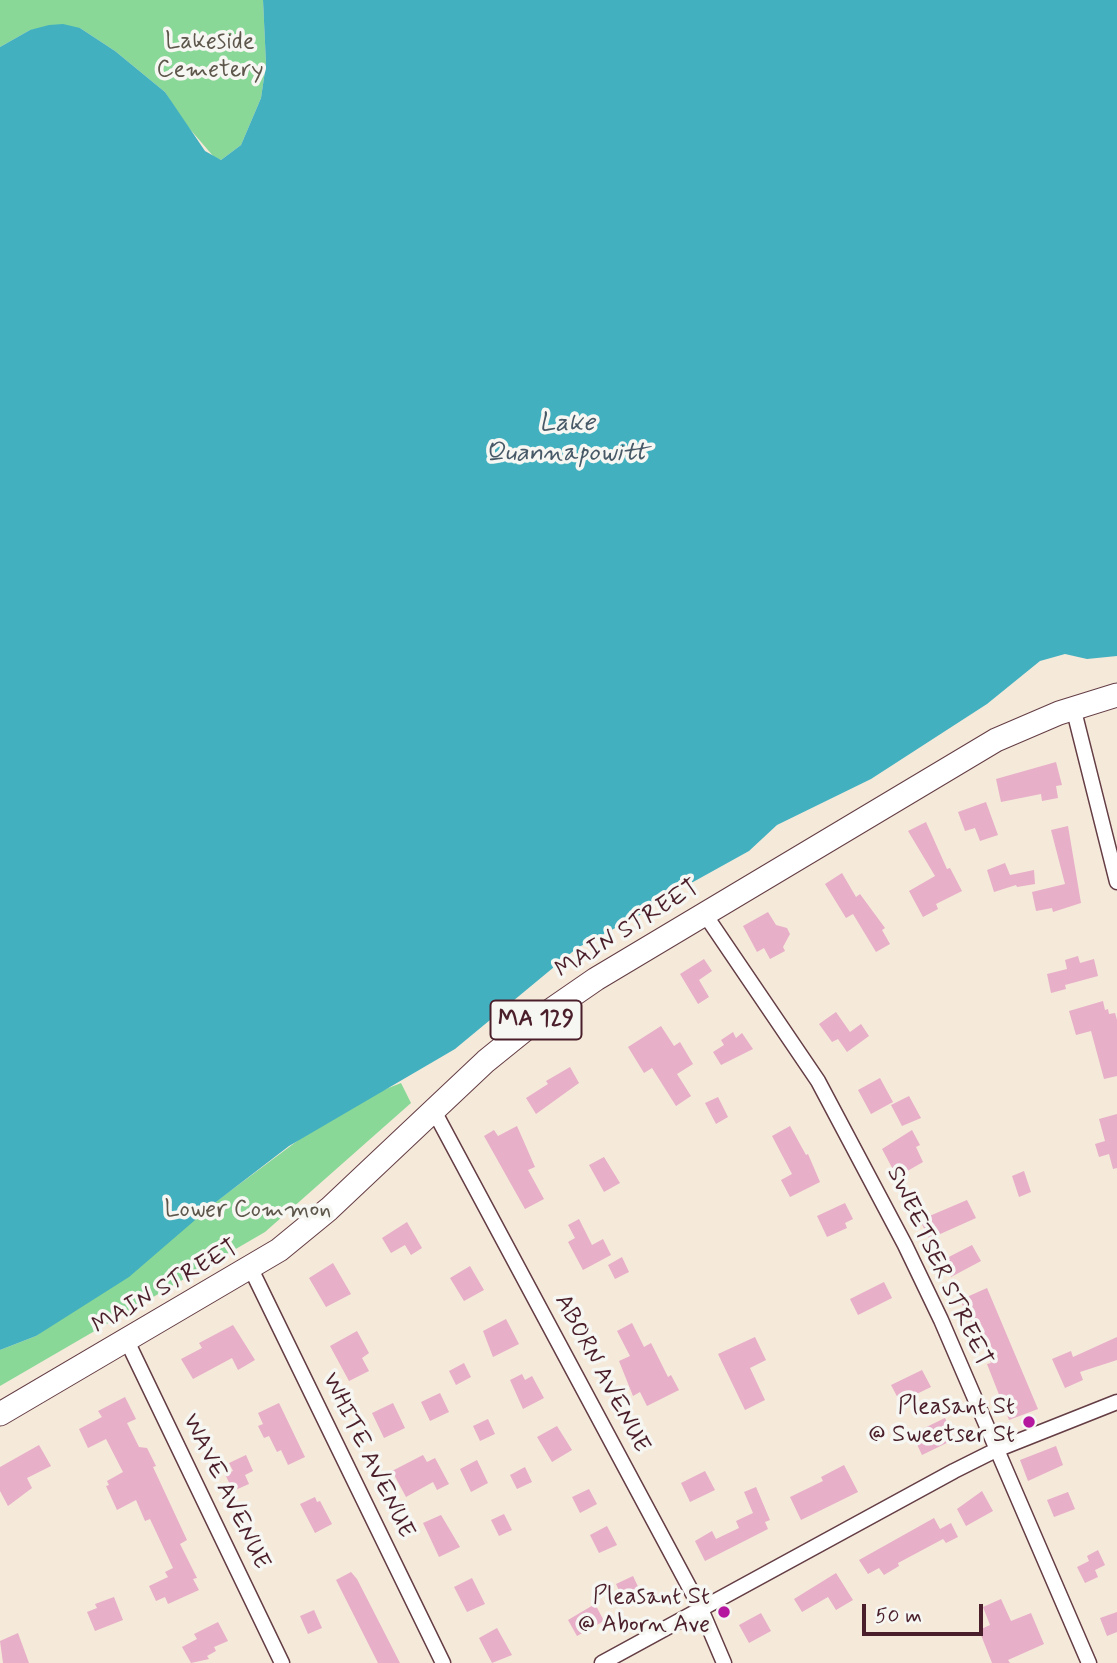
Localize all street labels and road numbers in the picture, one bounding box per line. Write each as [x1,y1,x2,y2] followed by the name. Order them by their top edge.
[551,874,705,986] street label: MAIN STREET
[490,1001,582,1040] road number: MA 129
[879,1162,997,1372] street label: SWEETSER STREET
[88,1235,244,1341] street label: MAIN STREET
[547,1290,655,1458] street label: ABORN AVENUE
[314,1369,420,1543] street label: WHITE AVENUE
[175,1409,275,1575] street label: WAVE AVENUE

